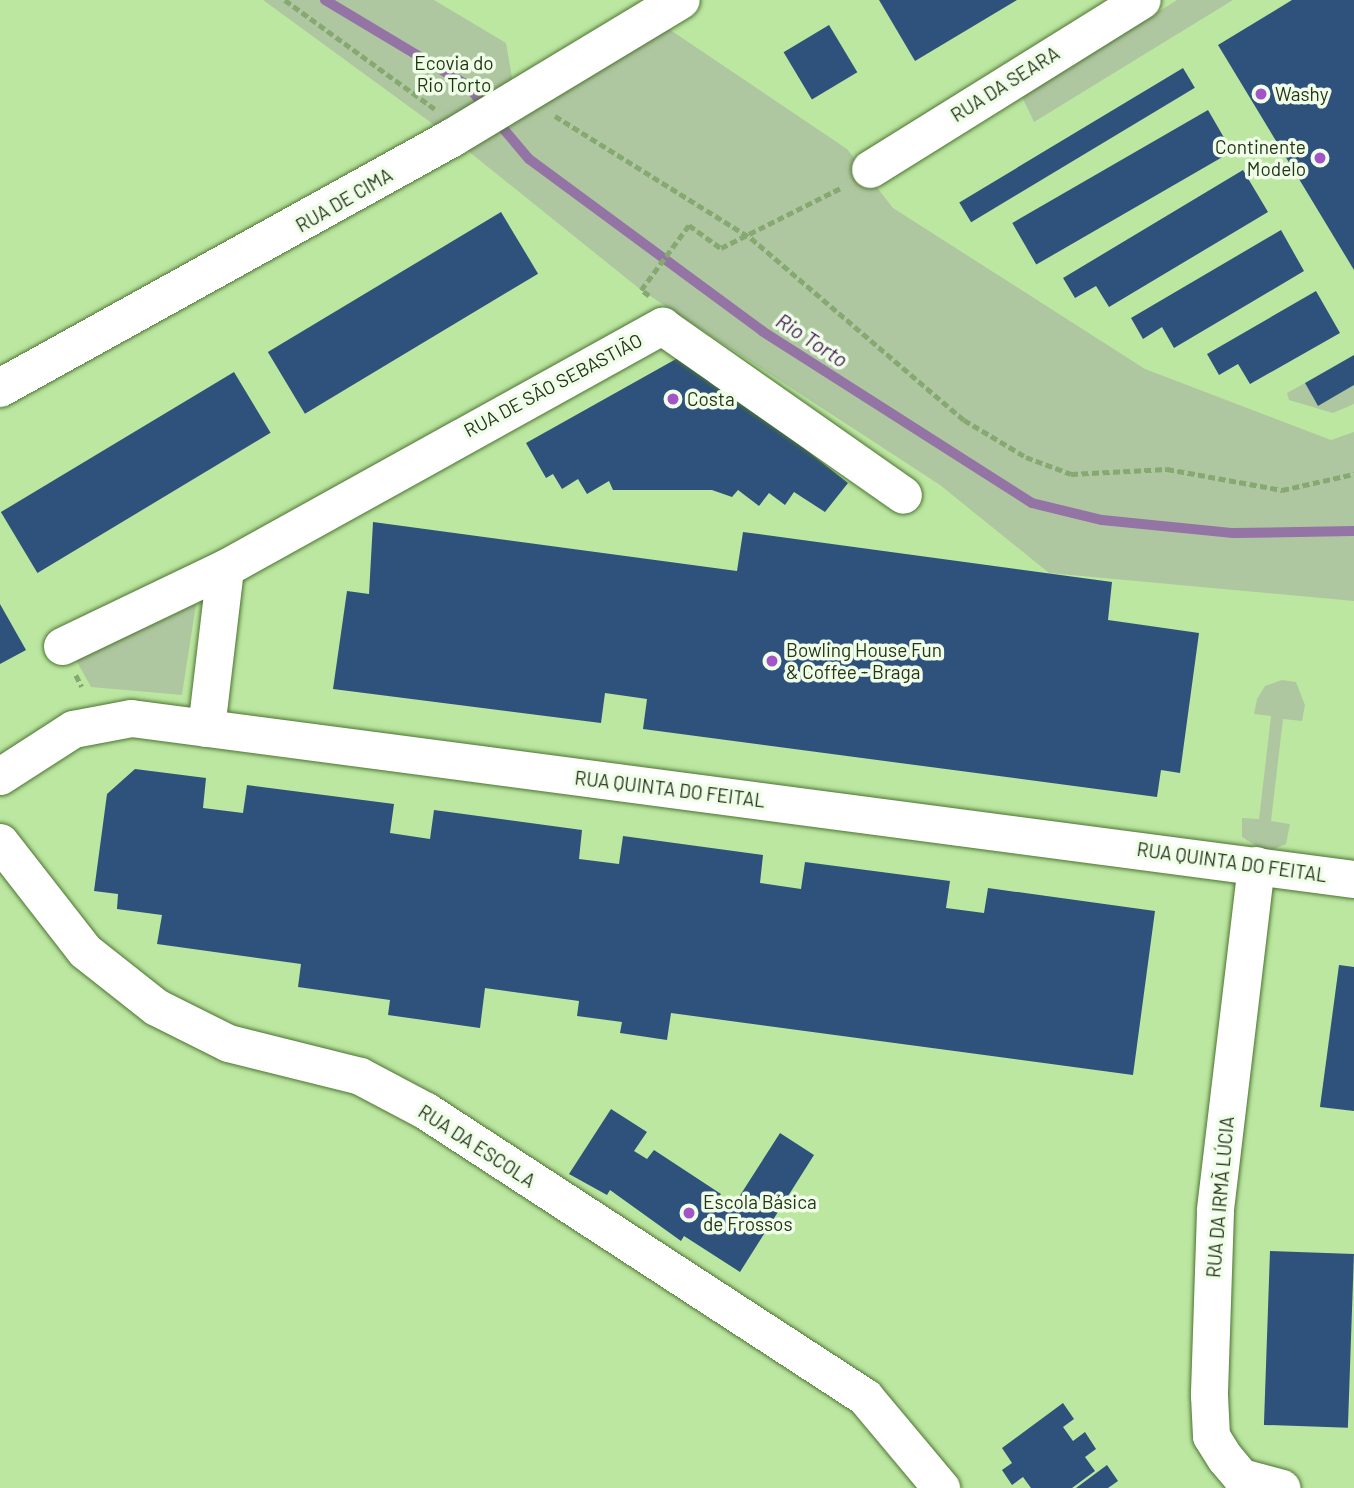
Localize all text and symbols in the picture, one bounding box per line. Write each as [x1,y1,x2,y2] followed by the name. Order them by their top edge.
[946,42,1064,126] street label: RUA DA SEARA
[414,52,494,96] park label: Ecovia do Rio Torto
[1275,83,1328,105] place label: Washy
[1253,86,1269,102] marker: Washy
[1215,136,1306,180] place label: Continente Modelo
[1312,150,1328,166] marker: Continente Modelo
[292,163,396,237] street label: RUA DE CIMA
[772,308,852,372] water label: Rio Torto
[460,328,646,442] street label: RUA DE SÃO SEBASTIÃO
[687,388,735,410] place label: Costa
[665,391,681,407] marker: Costa
[786,639,942,683] place label: Bowling House Fun & Coffee - Braga
[764,653,780,669] marker: Bowling House Fun & Coffee - Braga
[573,766,767,812] street label: RUA QUINTA DO FEITAL
[1135,837,1329,887] street label: RUA QUINTA DO FEITAL
[414,1100,540,1192] street label: RUA DA ESCOLA
[1202,1115,1238,1279] street label: RUA DA IRMÃ LÚCIA
[703,1191,817,1235] place label: Escola Básica de Frossos
[681,1205,697,1221] marker: Escola Básica de Frossos

